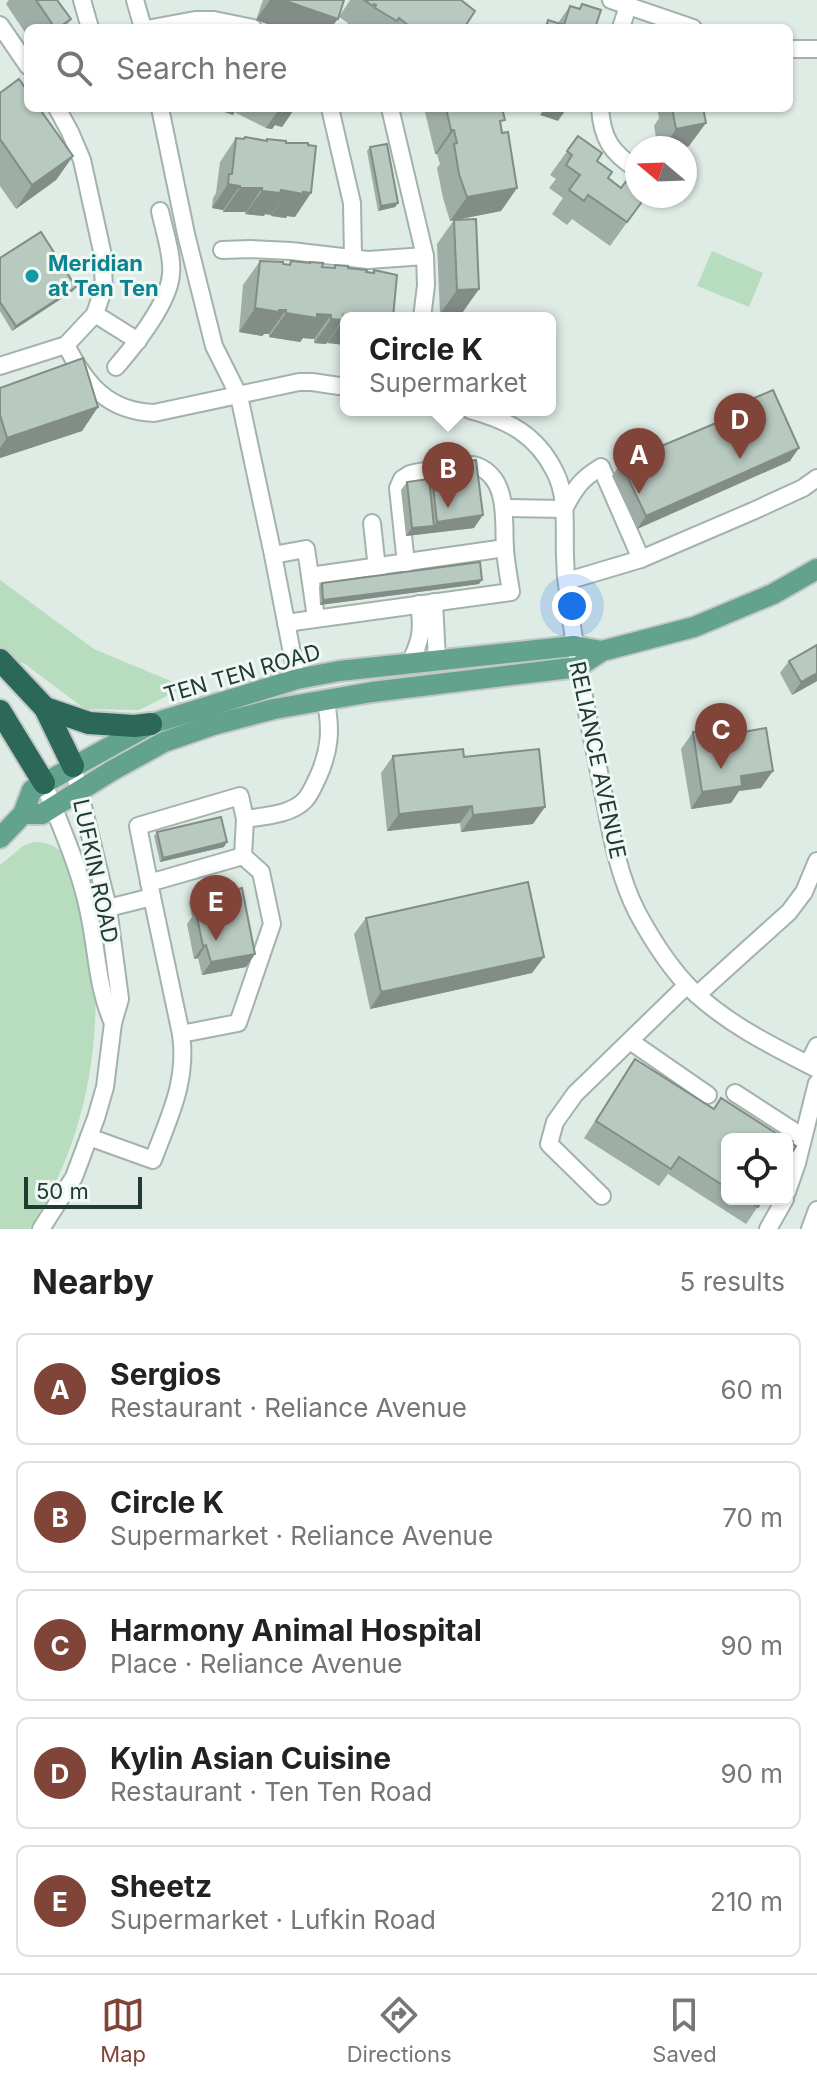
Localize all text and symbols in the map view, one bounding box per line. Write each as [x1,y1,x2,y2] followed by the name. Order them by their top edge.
[24,24,793,112] search box
[52,46,96,90] icon: search
[116,50,288,86] text: Search here
[625,136,697,208] north arrow
[48,250,159,301] place label: Meridian at Ten Ten
[23,267,41,285] marker: Meridian at Ten Ten
[340,312,556,416] popup
[369,331,483,367] text: Circle K
[369,367,527,398] text: Supermarket
[714,393,766,459] pin: D
[613,428,665,494] pin: A
[422,442,474,508] pin: B
[552,586,592,626] your location
[161,638,323,708] street label: TEN TEN ROAD
[564,659,632,861] street label: RELIANCE AVENUE
[695,703,747,769] pin: C
[68,797,124,945] street label: LUFKIN ROAD
[190,875,242,941] pin: E
[721,1133,793,1205] map controls
[721,1133,793,1205] button: locate
[24,1173,142,1209] scale bar
[36,1178,89,1204] text: 50 m
[32,1261,154,1302] text: Nearby
[680,1266,785,1297] text: 5 results
[110,1356,221,1392] text: Sergios
[50,1374,70,1405] text: A
[720,1374,783,1405] text: 60 m
[110,1392,467,1423] text: Restaurant · Reliance Avenue
[110,1484,224,1520] text: Circle K
[51,1502,69,1533] text: B
[722,1502,783,1533] text: 70 m
[110,1520,493,1551] text: Supermarket · Reliance Avenue
[110,1612,482,1648] text: Harmony Animal Hospital
[50,1630,70,1661] text: C
[720,1630,783,1661] text: 90 m
[110,1648,402,1679] text: Place · Reliance Avenue
[110,1740,391,1776] text: Kylin Asian Cuisine
[51,1758,69,1789] text: D
[720,1758,783,1789] text: 90 m
[110,1776,432,1807] text: Restaurant · Ten Ten Road
[110,1868,212,1904] text: Sheetz
[52,1886,68,1917] text: E
[710,1886,783,1917] text: 210 m
[110,1904,436,1935] text: Supermarket · Lufkin Road
[100,1993,146,2067] tab: Map
[347,1993,452,2067] tab: Directions
[652,1993,717,2067] tab: Saved

